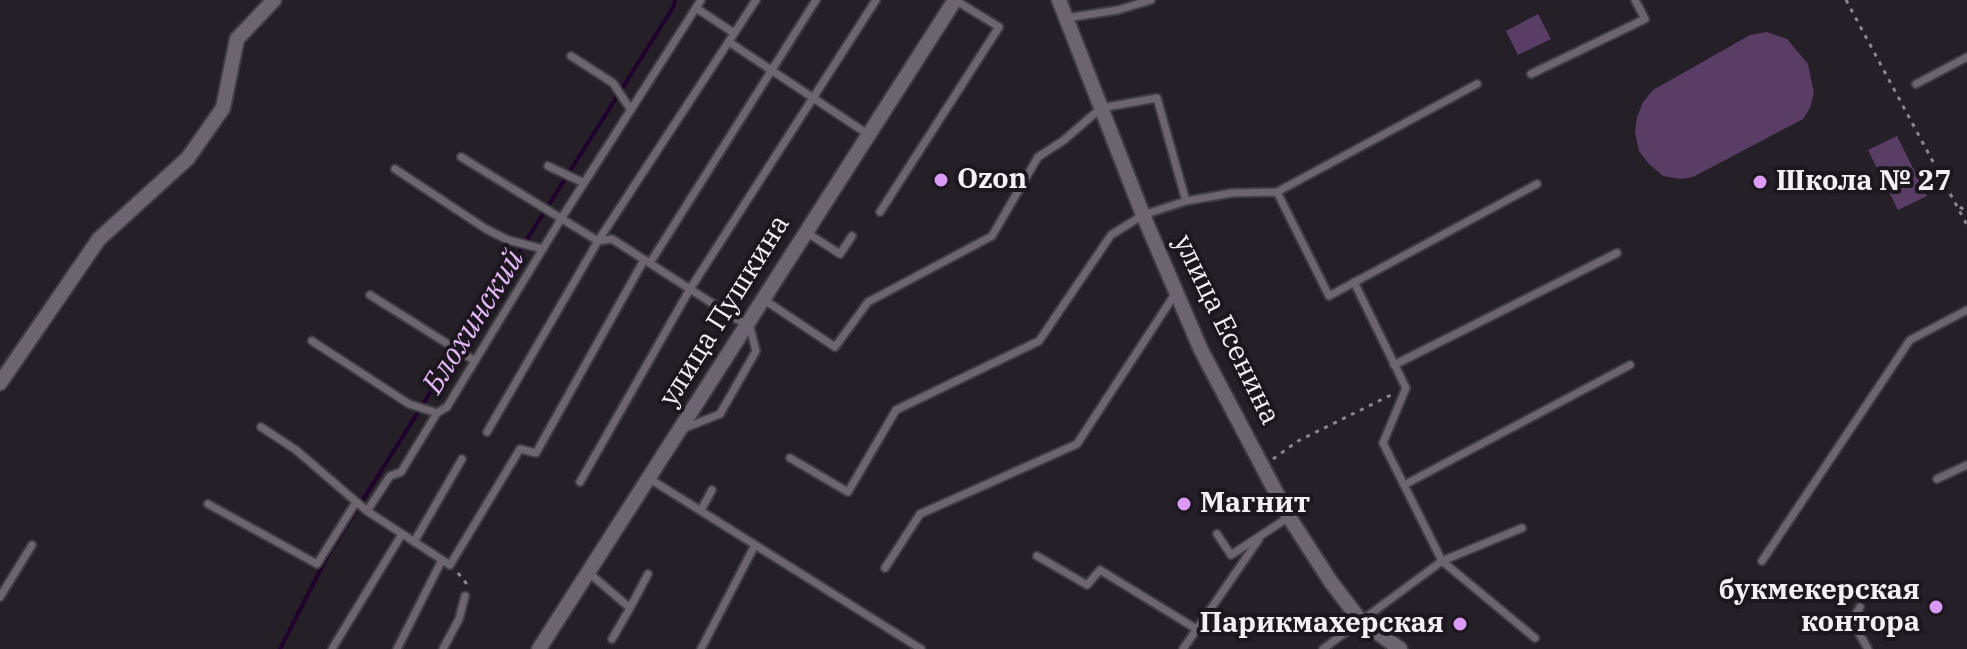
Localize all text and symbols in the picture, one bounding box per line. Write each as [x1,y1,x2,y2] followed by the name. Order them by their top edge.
[957,163,1027,197] place label: Ozon
[1776,165,1951,199] place label: Школа № 27
[932,171,950,189] marker: Ozon
[1751,173,1769,191] marker: Школа № 27
[653,209,797,413] street label: улица Пушкина
[1166,230,1286,430] street label: улица Есенина
[416,243,532,401] water label: Блохинский
[1200,487,1310,521] place label: Магнит
[1175,495,1193,513] marker: Магнит
[1718,574,1920,640] place label: букмекерская контора
[1927,598,1945,616] marker: букмекерская контора
[1200,607,1444,641] place label: Парикмахерская
[1451,615,1469,633] marker: Парикмахерская

